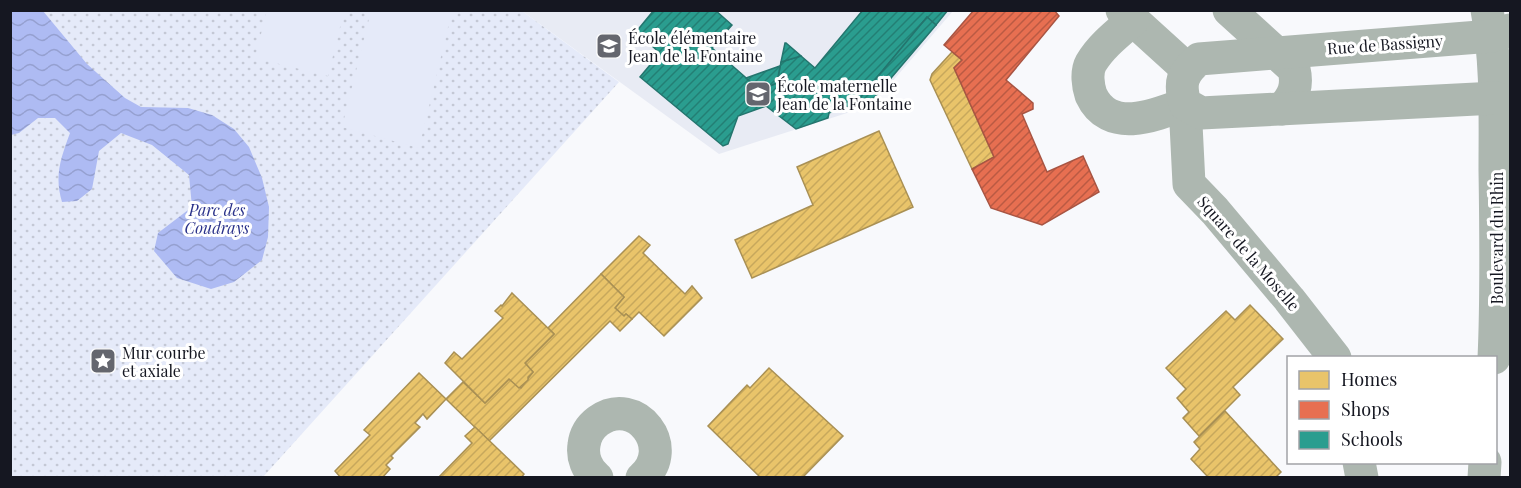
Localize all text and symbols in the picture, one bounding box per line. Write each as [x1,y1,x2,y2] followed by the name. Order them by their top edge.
[627,27,763,66] place label: École élémentaire Jean de la Fontaine
[1326,29,1444,59] street label: Rue de Bassigny
[594,31,624,61] school or university icon: École élémentaire Jean de la Fontaine
[776,75,912,114] place label: École maternelle Jean de la Fontaine
[743,79,773,109] school or university icon: École maternelle Jean de la Fontaine
[1486,171,1507,304] street label: Boulevard du Rhin
[1193,191,1305,315] street label: Square de la Moselle
[185,199,249,238] park label: Parc des Coudrays
[122,342,206,381] place label: Mur courbe et axiale
[88,346,118,376] place icon: Mur courbe et axiale
[1287,356,1497,464] legend
[1341,367,1397,391] text: Homes
[1341,397,1390,421] text: Shops
[1341,427,1403,451] text: Schools

